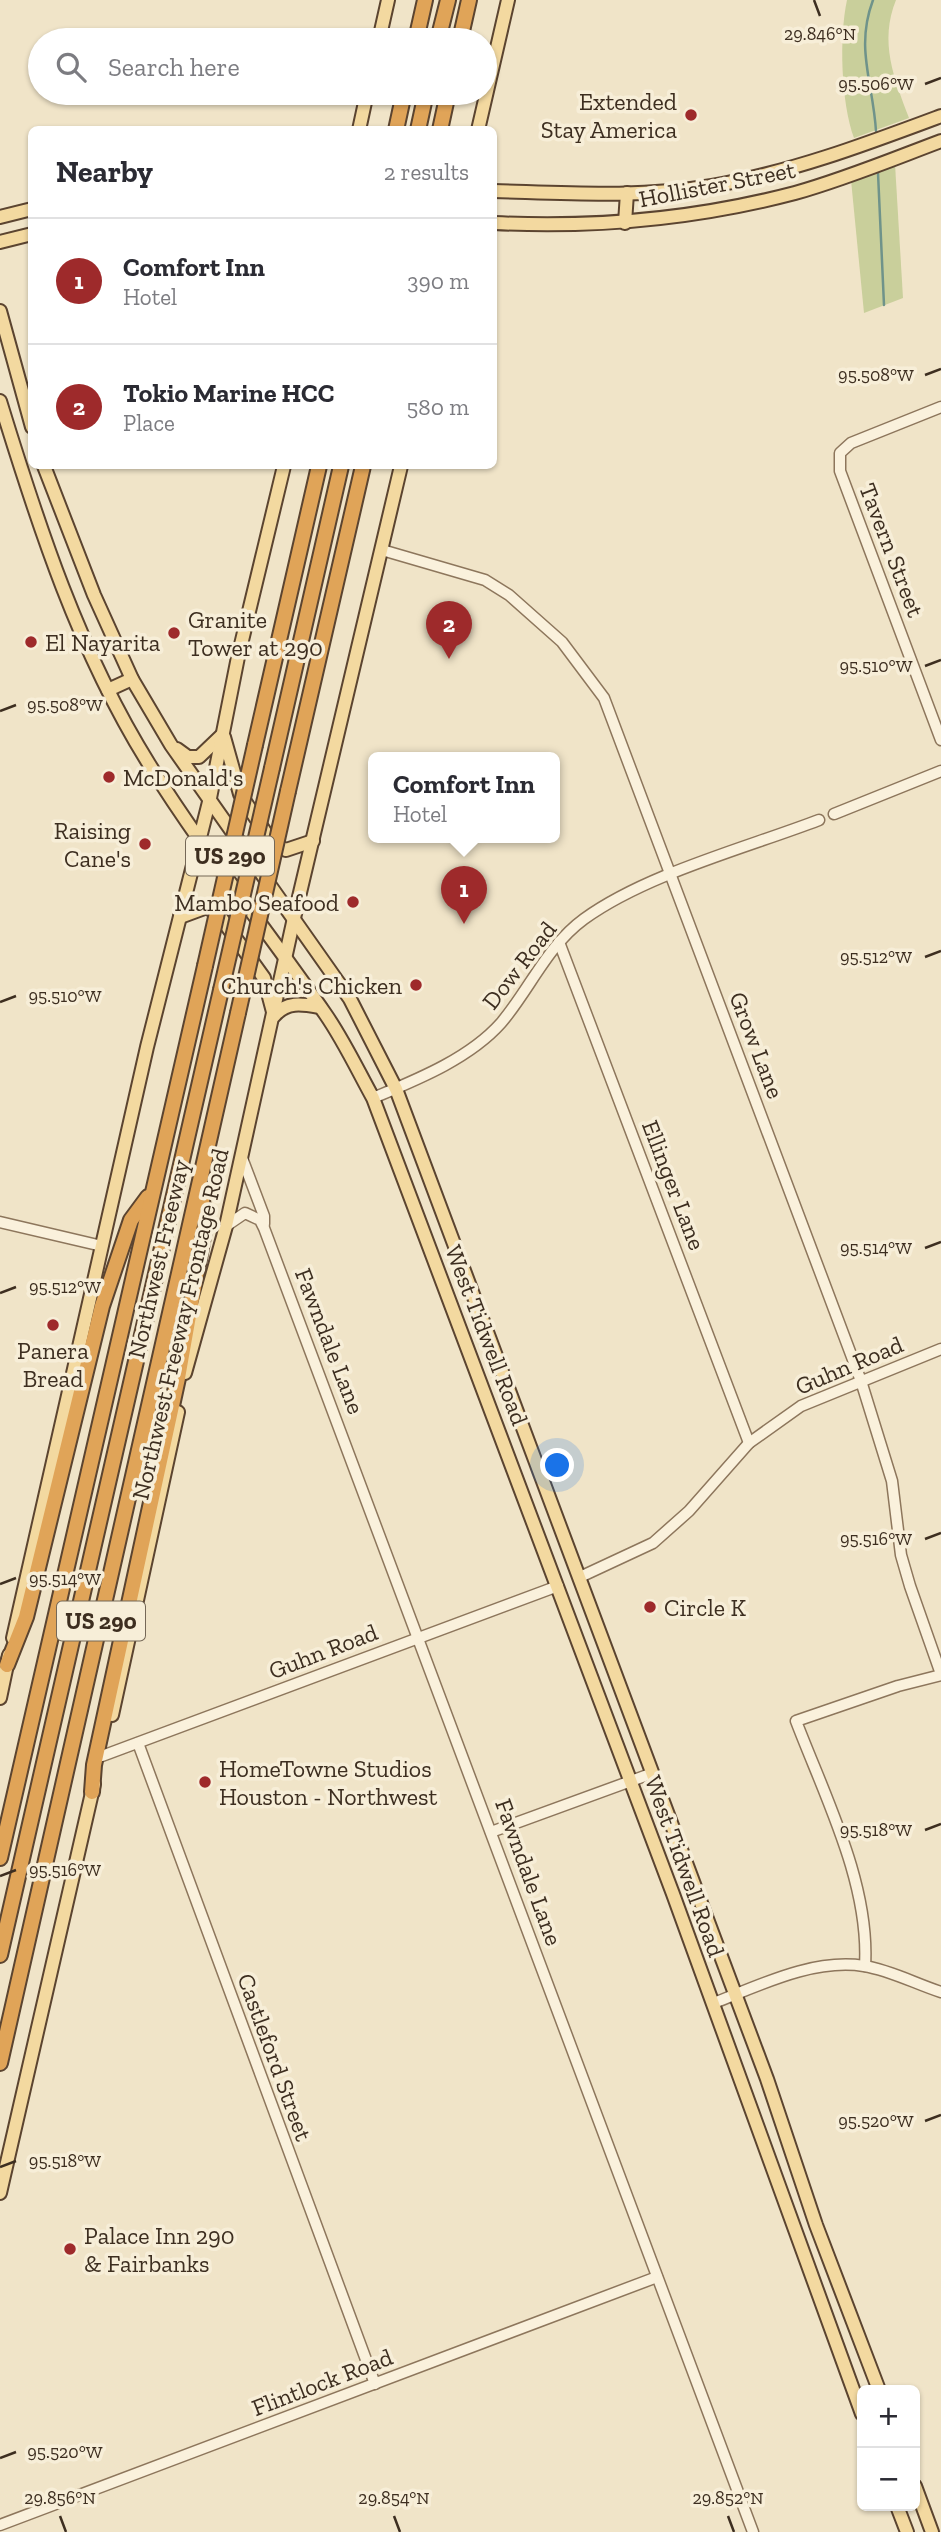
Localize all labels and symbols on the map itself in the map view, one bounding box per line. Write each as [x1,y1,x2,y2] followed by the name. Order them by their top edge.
[784,23,856,45] text: 29.846°N
[838,73,914,95] text: 95.506°W
[541,87,677,144] place label: Extended Stay America
[683,107,699,123] marker: Extended Stay America
[636,155,798,213] street label: Hollister Street
[838,364,914,386] text: 95.508°W
[853,479,931,621] street label: Tavern Street
[426,601,472,659] pin: 2
[188,605,323,662] place label: Granite Tower at 290
[166,625,182,641] marker: Granite Tower at 290
[45,628,161,657] place label: El Nayarita
[23,634,39,650] marker: El Nayarita
[839,655,913,677] text: 95.510°W
[27,694,103,716] text: 95.508°W
[123,763,243,792] place label: McDonald's
[101,769,117,785] marker: McDonald's
[54,816,131,873] place label: Raising Cane's
[137,836,153,852] marker: Raising Cane's
[186,836,274,876] road number: US 290
[441,866,487,924] pin: 1
[174,888,339,917] place label: Mambo Seafood
[345,894,361,910] marker: Mambo Seafood
[476,915,562,1015] street label: Dow Road
[840,946,912,968] text: 95.512°W
[221,971,402,1000] place label: Church's Chicken
[408,977,424,993] marker: Church's Chicken
[28,985,102,1007] text: 95.510°W
[723,988,791,1102] street label: Grow Lane
[636,1116,712,1254] street label: Ellinger Lane
[125,1146,235,1502] street label: Northwest Freeway Frontage Road
[121,1156,195,1361] street label: Northwest Freeway
[840,1237,912,1259] text: 95.514°W
[439,1241,535,1429] street label: West Tidwell Road
[289,1264,371,1418] street label: Fawndale Lane
[29,1276,101,1298] text: 95.512°W
[45,1317,61,1333] marker: Panera Bread
[791,1329,907,1401] street label: Guhn Road
[17,1336,89,1393] place label: Panera Bread
[540,1448,574,1482] your location
[840,1528,912,1550] text: 95.516°W
[29,1568,101,1590] text: 95.514°W
[664,1593,747,1622] place label: Circle K
[642,1599,658,1615] marker: Circle K
[57,1602,145,1640] road number: US 290
[264,1617,382,1685] street label: Guhn Road
[219,1754,437,1811] place label: HomeTowne Studios Houston - Northwest
[639,1771,731,1961] street label: West Tidwell Road
[197,1774,213,1790] marker: HomeTowne Studios Houston - Northwest
[489,1795,569,1949] street label: Fawndale Lane
[840,1819,912,1841] text: 95.518°W
[29,1859,101,1881] text: 95.516°W
[231,1969,319,2145] street label: Castleford Street
[838,2110,914,2132] text: 95.520°W
[29,2150,101,2172] text: 95.518°W
[84,2221,235,2278] place label: Palace Inn 290 & Fairbanks
[62,2241,78,2257] marker: Palace Inn 290 & Fairbanks
[247,2342,397,2422] street label: Flintlock Road
[27,2441,103,2463] text: 95.520°W
[24,2487,96,2509] text: 29.856°N
[358,2487,430,2509] text: 29.854°N
[692,2487,764,2509] text: 29.852°N

